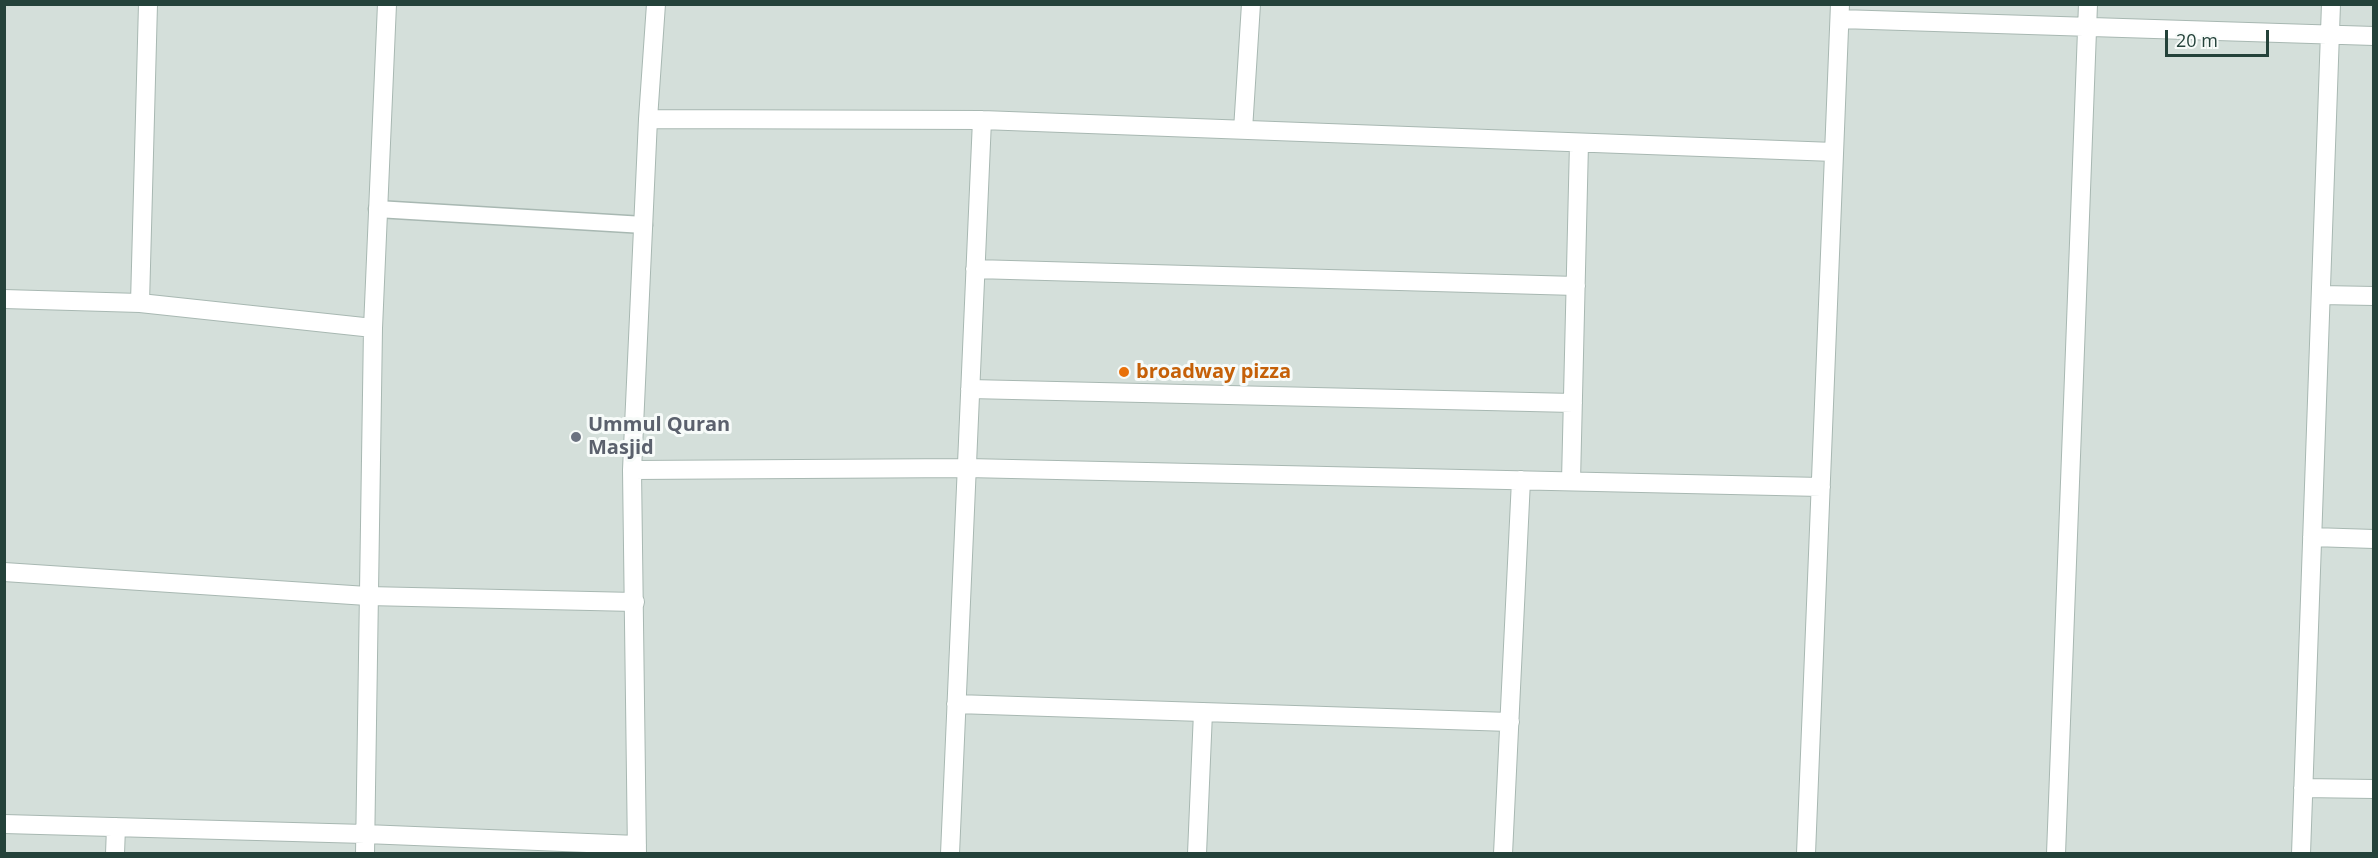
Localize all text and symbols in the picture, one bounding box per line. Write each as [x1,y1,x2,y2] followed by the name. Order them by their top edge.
[2168,18,2272,56] scale bar
[2176,28,2218,52] text: 20 m
[1136,360,1291,384] place label: broadway pizza
[1117,365,1131,379] marker: broadway pizza
[588,413,730,460] place label: Ummul Quran Masjid
[569,430,583,444] marker: Ummul Quran Masjid

